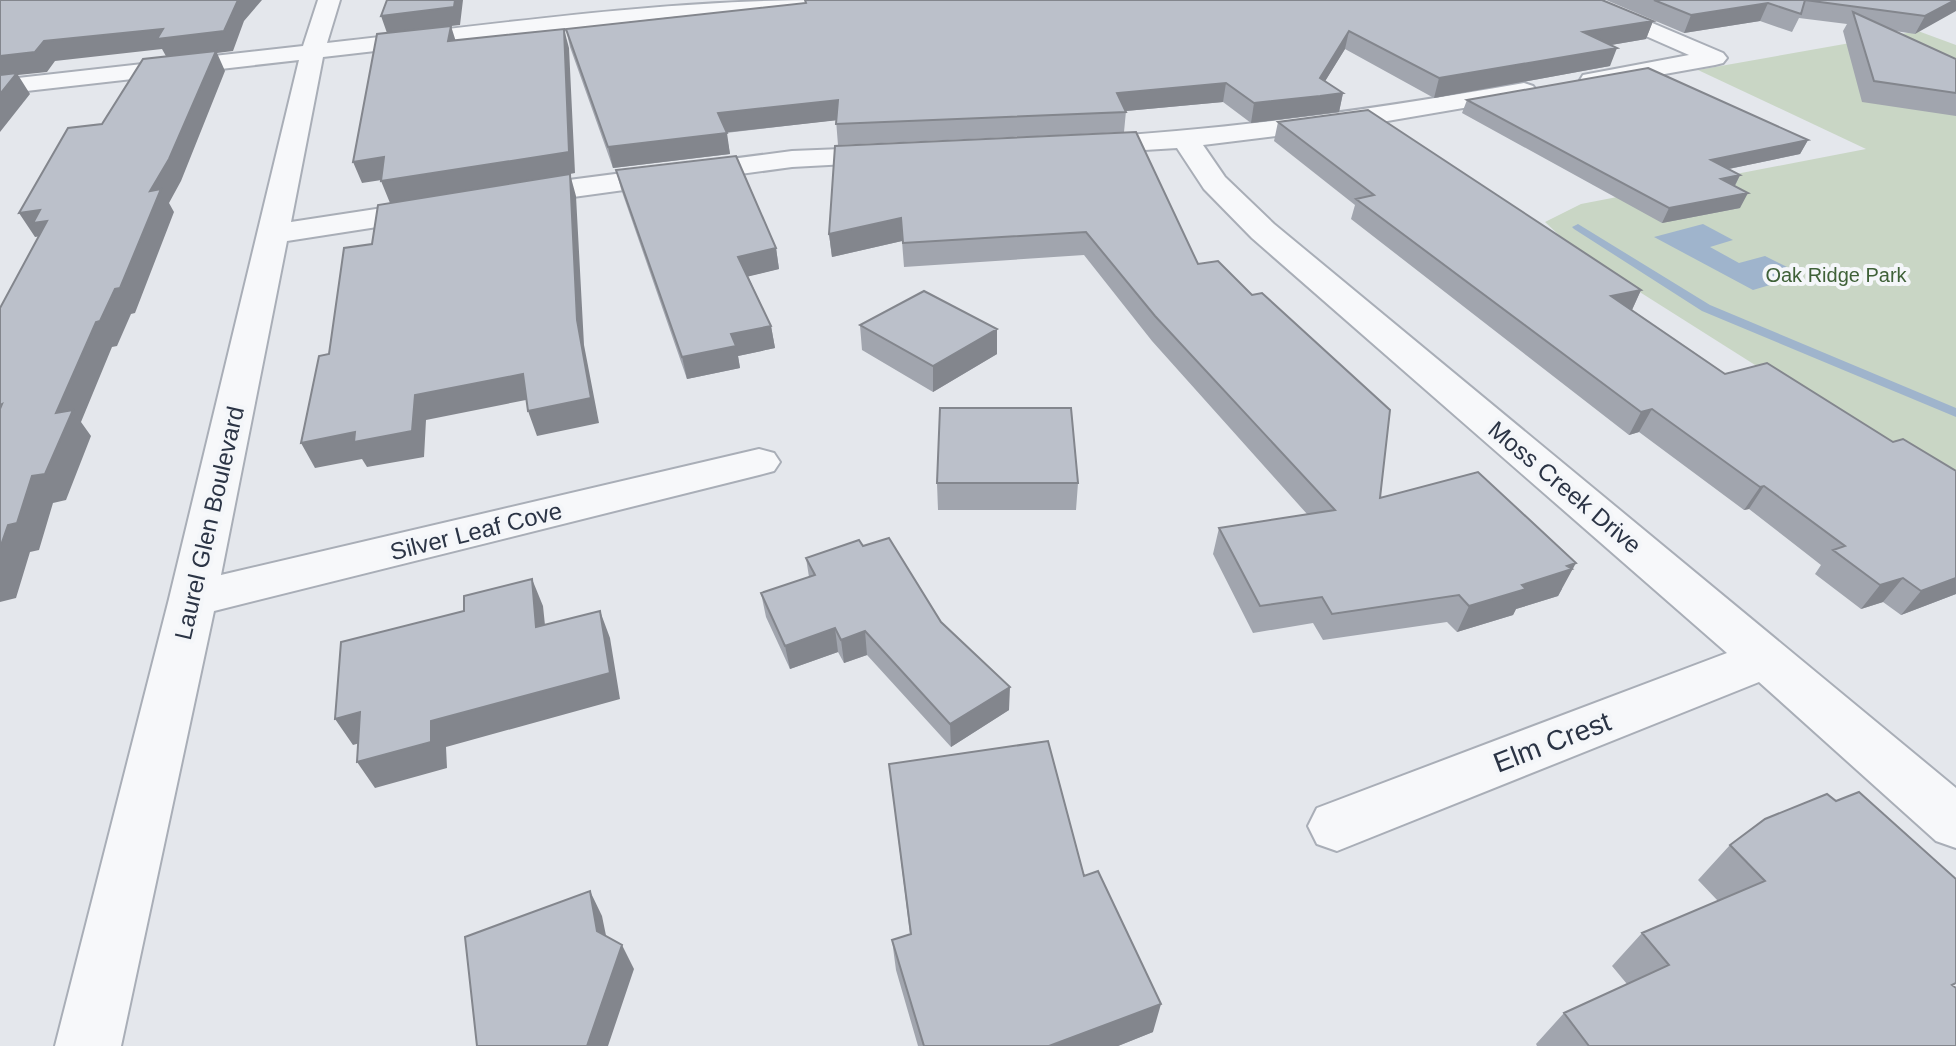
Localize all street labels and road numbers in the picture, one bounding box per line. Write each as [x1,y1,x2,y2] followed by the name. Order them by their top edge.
[169,404,249,642] street label: Laurel Glen Boulevard
[1483,415,1647,559] street label: Moss Creek Drive
[387,497,565,565] street label: Silver Leaf Cove
[1489,705,1615,778] street label: Elm Crest

